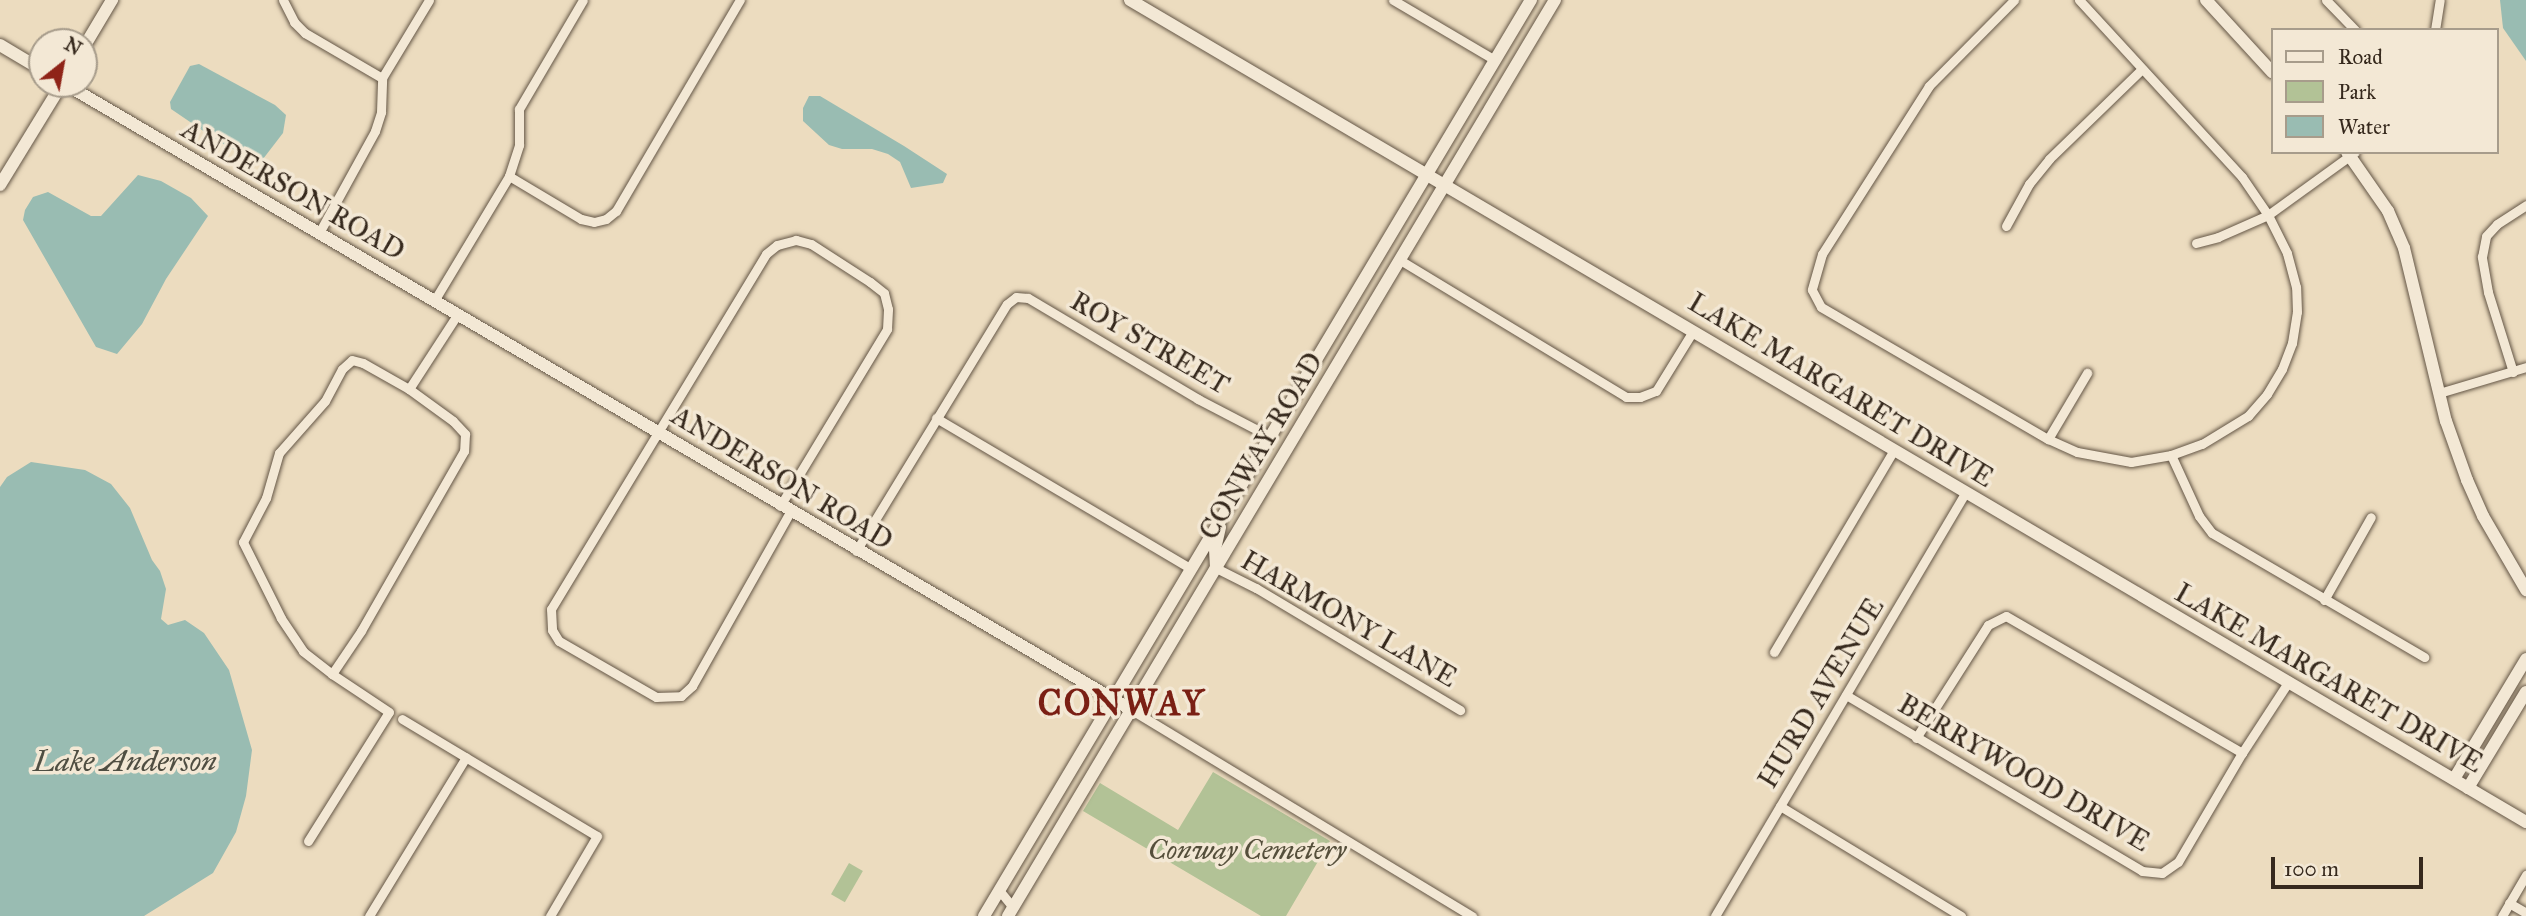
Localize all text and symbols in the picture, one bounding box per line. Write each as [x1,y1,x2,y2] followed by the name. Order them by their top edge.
[28,28,98,98] north arrow
[2270,28,2498,154] legend
[60,32,86,60] text: N
[2338,44,2383,70] text: Road
[2338,79,2376,105] text: Park
[175,112,411,268] street label: ANDERSON ROAD
[2338,114,2390,140] text: Water
[1065,284,1235,402] street label: ROY STREET
[1682,285,2000,495] street label: LAKE MARGARET DRIVE
[1192,346,1330,546] street label: CONWAY ROAD
[665,399,899,557] street label: ANDERSON ROAD
[1235,543,1463,695] street label: HARMONY LANE
[2169,576,2489,780] street label: LAKE MARGARET DRIVE
[1751,592,1891,794] street label: HURD AVENUE
[1039,683,1205,725] district label: CONWAY
[1892,687,2156,859] street label: BERRYWOOD DRIVE
[33,743,217,779] water label: Lake Anderson
[1148,833,1346,867] park label: Conway Cemetery
[2274,842,2426,886] scale bar
[2284,856,2339,882] text: 100 m

